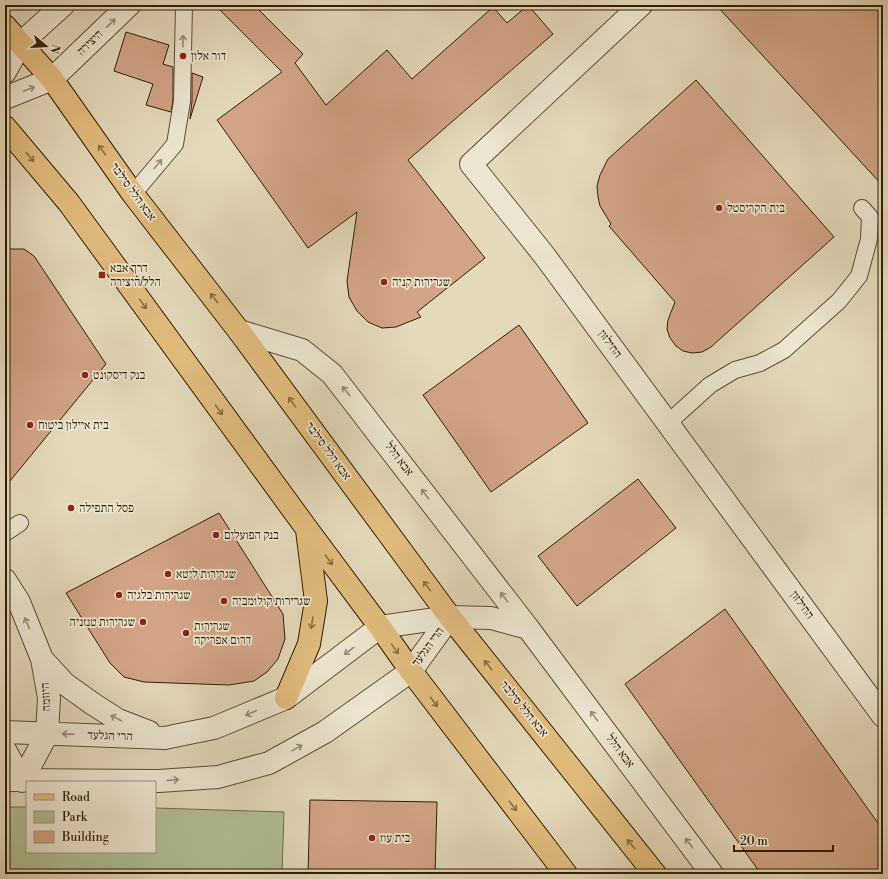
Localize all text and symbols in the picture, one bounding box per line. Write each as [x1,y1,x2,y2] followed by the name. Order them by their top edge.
[106,18,116,28] one-way arrow
[26,26,66,66] north arrow
[74,27,106,59] street label: היצירה
[179,35,187,48] one-way arrow
[46,42,63,55] text: N
[191,49,226,64] place label: דור אלון
[178,51,188,61] marker: דור אלון
[22,84,34,92] one-way arrow
[98,144,106,155] one-way arrow
[26,151,35,162] one-way arrow
[154,158,163,169] one-way arrow
[107,160,159,224] street label: אבא הלל סילבר
[727,201,785,216] place label: בית הקריסטל
[714,203,724,213] marker: בית הקריסטל
[110,261,161,290] place label: דרך אבא הלל/היצירה
[97,270,107,280] marker: דרך אבא הלל/היצירה
[392,275,450,290] place label: שגרירות קניה
[379,277,389,287] marker: שגרירות קניה
[210,293,218,304] one-way arrow
[139,299,147,310] one-way arrow
[595,327,625,361] street label: החילזון
[93,368,146,383] place label: בנק דיסקונט
[80,370,90,380] marker: בנק דיסקונט
[341,386,350,397] one-way arrow
[288,397,296,408] one-way arrow
[215,404,224,415] one-way arrow
[38,418,109,433] place label: בית איילון ביטוח
[302,419,354,483] street label: אבא הלל סילבר
[25,420,35,430] marker: בית איילון ביטוח
[381,439,417,479] street label: אבא הלל
[421,488,430,499] one-way arrow
[79,501,134,516] place label: פסל התפילה
[66,503,76,513] marker: פסל התפילה
[224,528,279,543] place label: בנק הפועלים
[211,530,221,540] marker: בנק הפועלים
[325,554,334,565] one-way arrow
[176,567,236,582] place label: שגרירות ליטא
[163,569,173,579] marker: שגרירות ליטא
[423,581,431,592] one-way arrow
[127,588,191,603] place label: שגרירות בלגיה
[787,588,817,622] street label: החילזון
[114,590,124,600] marker: שגרירות בלגיה
[500,592,509,603] one-way arrow
[232,594,311,609] place label: שגרירות קולומביה
[219,596,229,606] marker: שגרירות קולומביה
[70,615,135,630] place label: שגרירות טנזניה
[308,616,316,629] one-way arrow
[23,617,30,629] one-way arrow
[138,617,148,627] marker: שגרירות טנזניה
[194,619,251,648] place label: שגרירות דרום אפריקה
[409,624,447,670] street label: הרי הגלעד
[181,628,191,638] marker: שגרירות דרום אפריקה
[391,644,400,655] one-way arrow
[344,647,355,655] one-way arrow
[484,660,493,671] one-way arrow
[497,678,551,740] street label: אבא הלל סילבר
[38,682,54,712] street label: היוזמה
[430,697,439,708] one-way arrow
[245,710,257,717] one-way arrow
[590,711,598,722] one-way arrow
[110,714,122,721] one-way arrow
[87,728,133,744] street label: הרי הגלעד
[62,731,75,738] one-way arrow
[602,731,638,771] street label: אבא הלל
[291,743,303,751] one-way arrow
[166,777,179,784] one-way arrow
[26,781,156,853] legend
[62,790,90,805] text: Road
[509,800,518,811] one-way arrow
[62,810,88,825] text: Park
[734,827,833,853] scale bar
[61,830,110,845] text: Building
[380,831,410,846] place label: בית עוז
[367,833,377,843] marker: בית עוז
[740,834,768,849] text: 20 m
[685,837,693,848] one-way arrow
[626,838,635,849] one-way arrow

